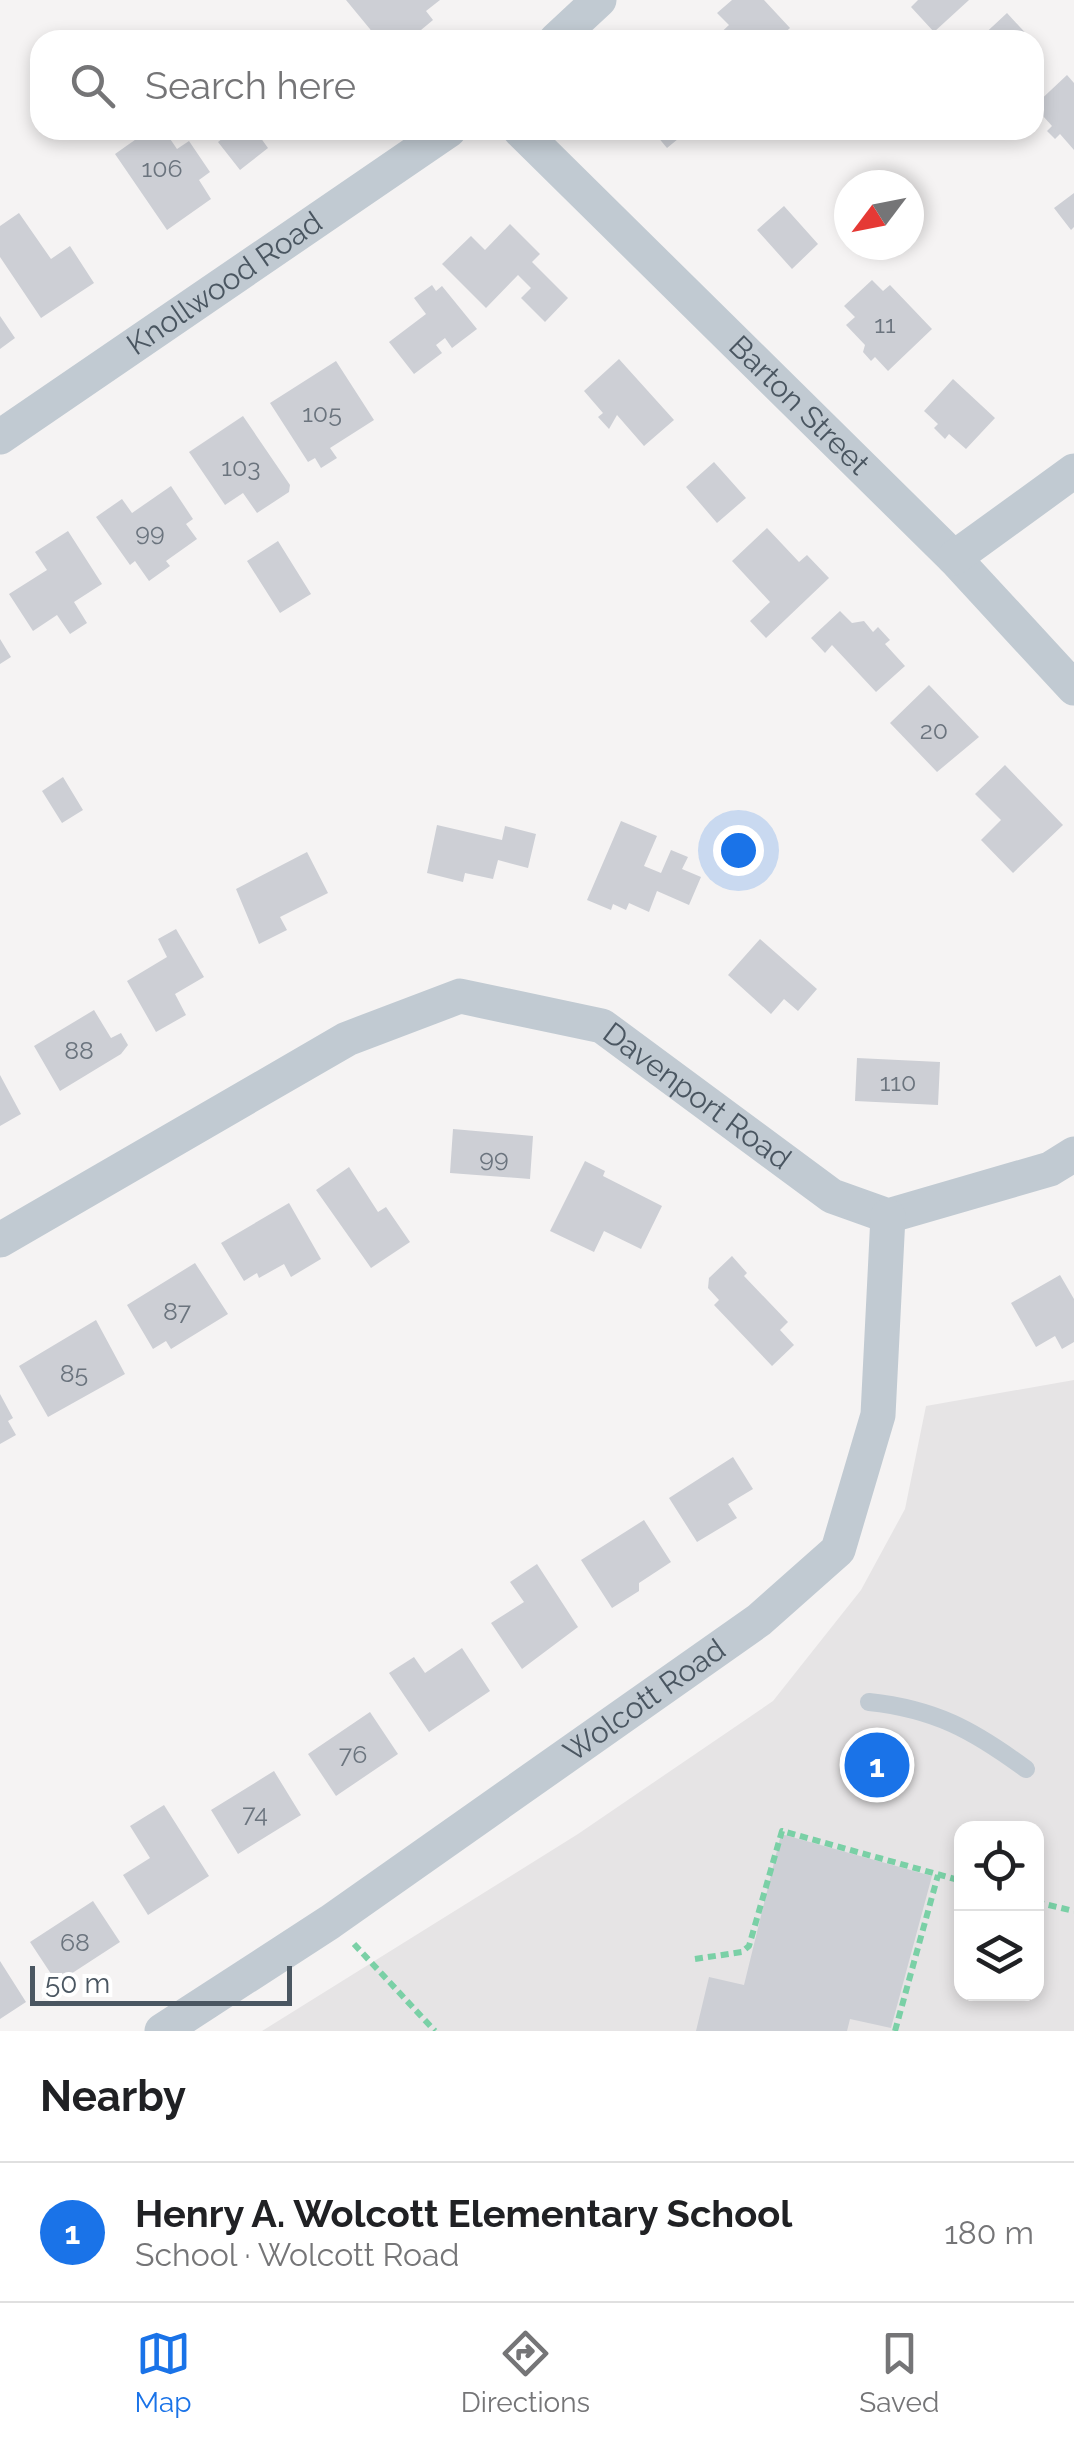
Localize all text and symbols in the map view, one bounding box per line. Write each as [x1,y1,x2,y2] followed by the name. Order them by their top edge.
[30,30,1044,140] search box
[65,58,120,113] icon: search
[145,63,356,108] text: Search here
[141,153,183,183] house number: 106
[834,170,924,260] north arrow
[120,204,328,362] street label: Knollwood Road
[874,309,896,339] house number: 11
[722,328,877,482] street label: Barton Street
[302,398,342,428] house number: 105
[221,452,261,482] house number: 103
[135,517,165,547] house number: 99
[920,715,948,745] house number: 20
[713,825,764,876] your location
[597,1015,798,1176] street label: Davenport Road
[64,1035,94,1065] house number: 88
[880,1067,916,1097] house number: 110
[479,1143,509,1173] house number: 99
[163,1296,192,1326] house number: 87
[60,1358,88,1388] house number: 85
[557,1631,732,1769] street label: Wolcott Road
[844,1728,910,1802] pin: 1
[339,1739,367,1769] house number: 76
[242,1798,268,1828] house number: 74
[954,1821,1044,2001] map controls
[954,1821,1044,1911] button: locate
[954,1911,1044,2001] button: layers
[60,1927,90,1957] house number: 68
[30,1961,292,2006] scale bar
[45,1967,110,2000] text: 50 m
[40,2072,186,2121] text: Nearby
[135,2191,792,2236] text: Henry A. Wolcott Elementary School
[65,2214,80,2251] text: 1
[944,2214,1034,2251] text: 180 m
[135,2236,459,2273] text: School · Wolcott Road
[135,2326,192,2419] tab: Map
[461,2326,590,2419] tab: Directions
[859,2326,939,2419] tab: Saved

